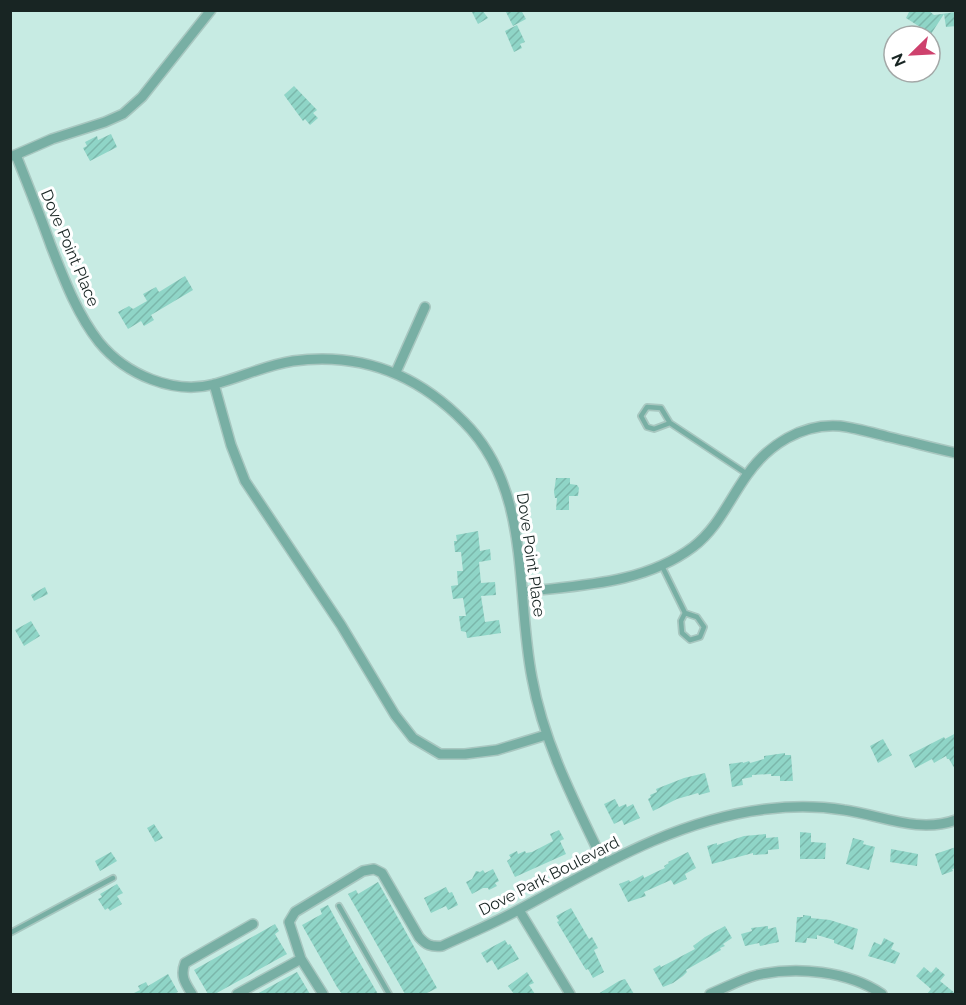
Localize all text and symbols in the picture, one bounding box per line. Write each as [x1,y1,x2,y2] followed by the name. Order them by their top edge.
[882,24,942,84] north arrow
[888,50,910,69] text: N
[37,187,103,309] street label: Dove Point Place
[513,492,549,618] street label: Dove Point Place
[476,832,622,920] street label: Dove Park Boulevard

